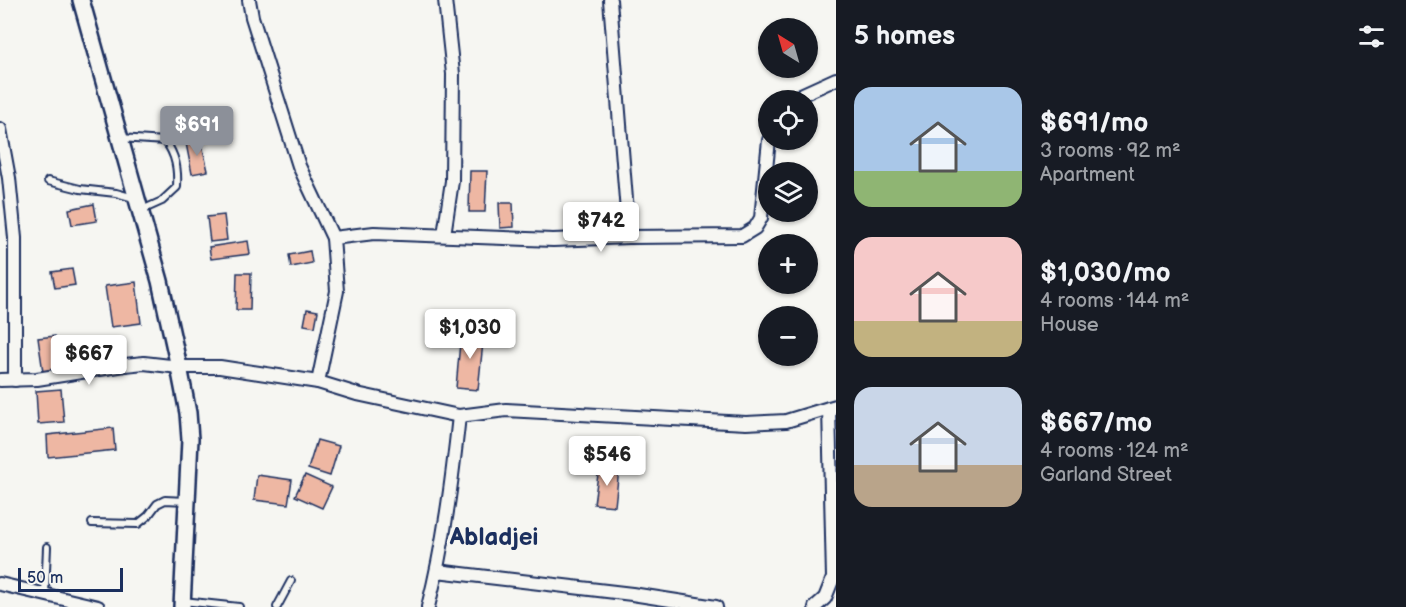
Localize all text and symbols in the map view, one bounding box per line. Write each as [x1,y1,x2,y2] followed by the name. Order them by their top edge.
[758,18,818,78] north arrow
[758,18,818,366] map controls
[1355,20,1388,53] icon: filters
[854,21,955,52] text: 5 homes
[758,90,818,150] button: locate
[161,106,233,157] pin: $691
[1040,108,1148,139] text: $691/mo
[902,111,974,183] icon: home
[174,113,220,137] text: $691
[1040,139,1181,163] text: 3 rooms · 92 m²
[758,162,818,222] button: layers
[1040,163,1135,187] text: Apartment
[565,202,637,253] pin: $742
[577,209,625,233] text: $742
[758,234,818,294] button: +
[1040,258,1171,289] text: $1,030/mo
[902,261,974,333] icon: home
[1040,289,1189,313] text: 4 rooms · 144 m²
[758,306,818,366] button: −
[421,309,519,360] pin: $1,030
[1040,313,1099,337] text: House
[439,316,501,340] text: $1,030
[53,335,125,386] pin: $667
[65,342,113,366] text: $667
[1040,408,1152,439] text: $667/mo
[902,411,974,483] icon: home
[571,436,643,487] pin: $546
[1040,439,1189,463] text: 4 rooms · 124 m²
[583,443,631,467] text: $546
[1040,463,1172,487] text: Garland Street
[449,523,538,552] district label: Abladjei
[18,565,123,592] scale bar
[27,569,63,588] text: 50 m

